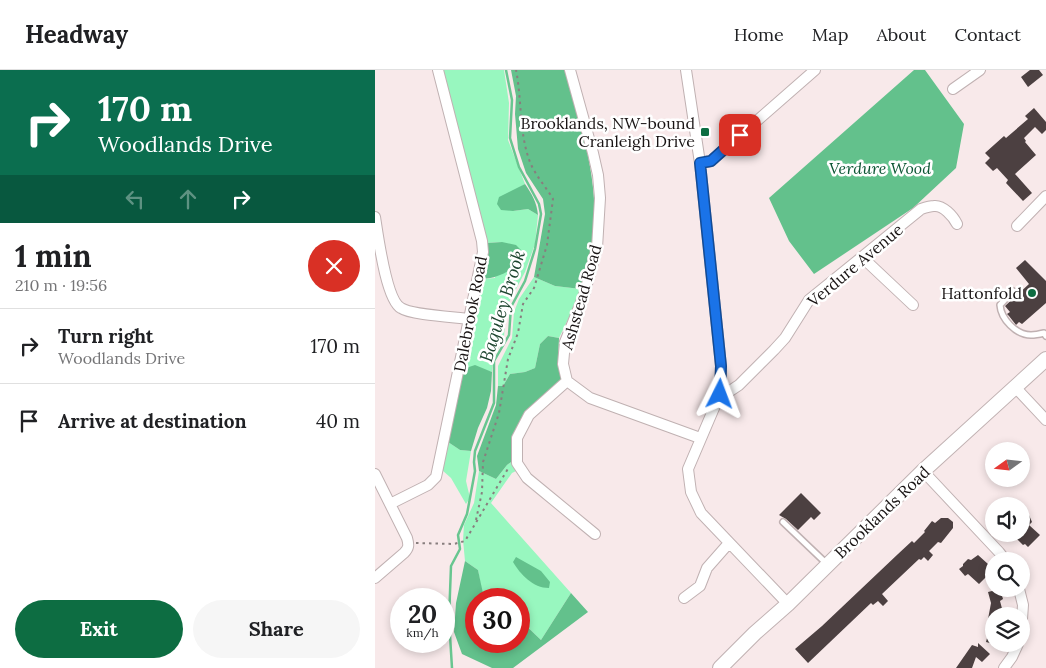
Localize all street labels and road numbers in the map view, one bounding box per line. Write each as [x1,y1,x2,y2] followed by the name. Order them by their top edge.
[802,219,907,311] street label: Verdure Avenue
[556,242,606,353] street label: Ashstead Road
[449,254,491,374] street label: Dalebrook Road
[830,461,934,562] street label: Brooklands Road

